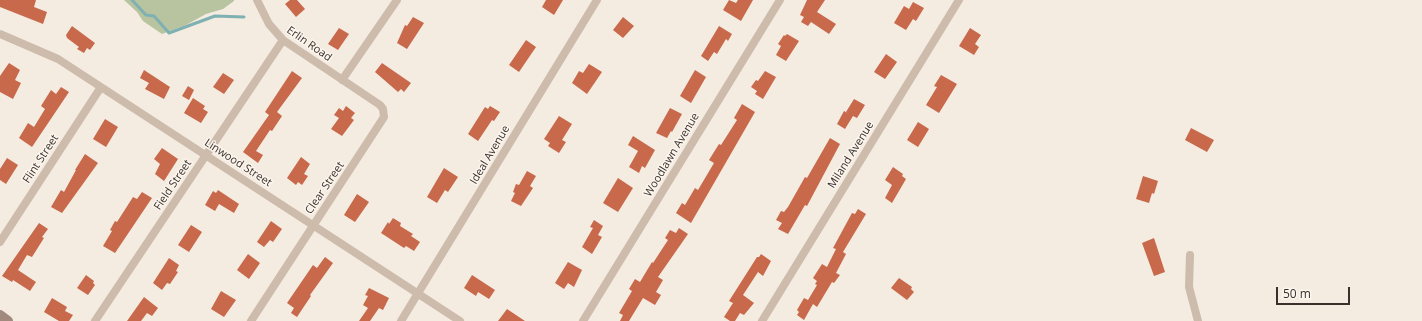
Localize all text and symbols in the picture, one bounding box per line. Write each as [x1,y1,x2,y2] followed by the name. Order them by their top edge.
[284,24,334,64] street label: Erlin Road
[642,111,702,199] street label: Woodlawn Avenue
[825,119,877,191] street label: Miland Avenue
[467,123,513,187] street label: Ideal Avenue
[20,132,62,186] street label: Flint Street
[202,136,274,190] street label: Linwood Street
[151,157,195,213] street label: Field Street
[303,159,347,217] street label: Clear Street
[1278,279,1352,305] scale bar
[1283,285,1311,302] text: 50 m

